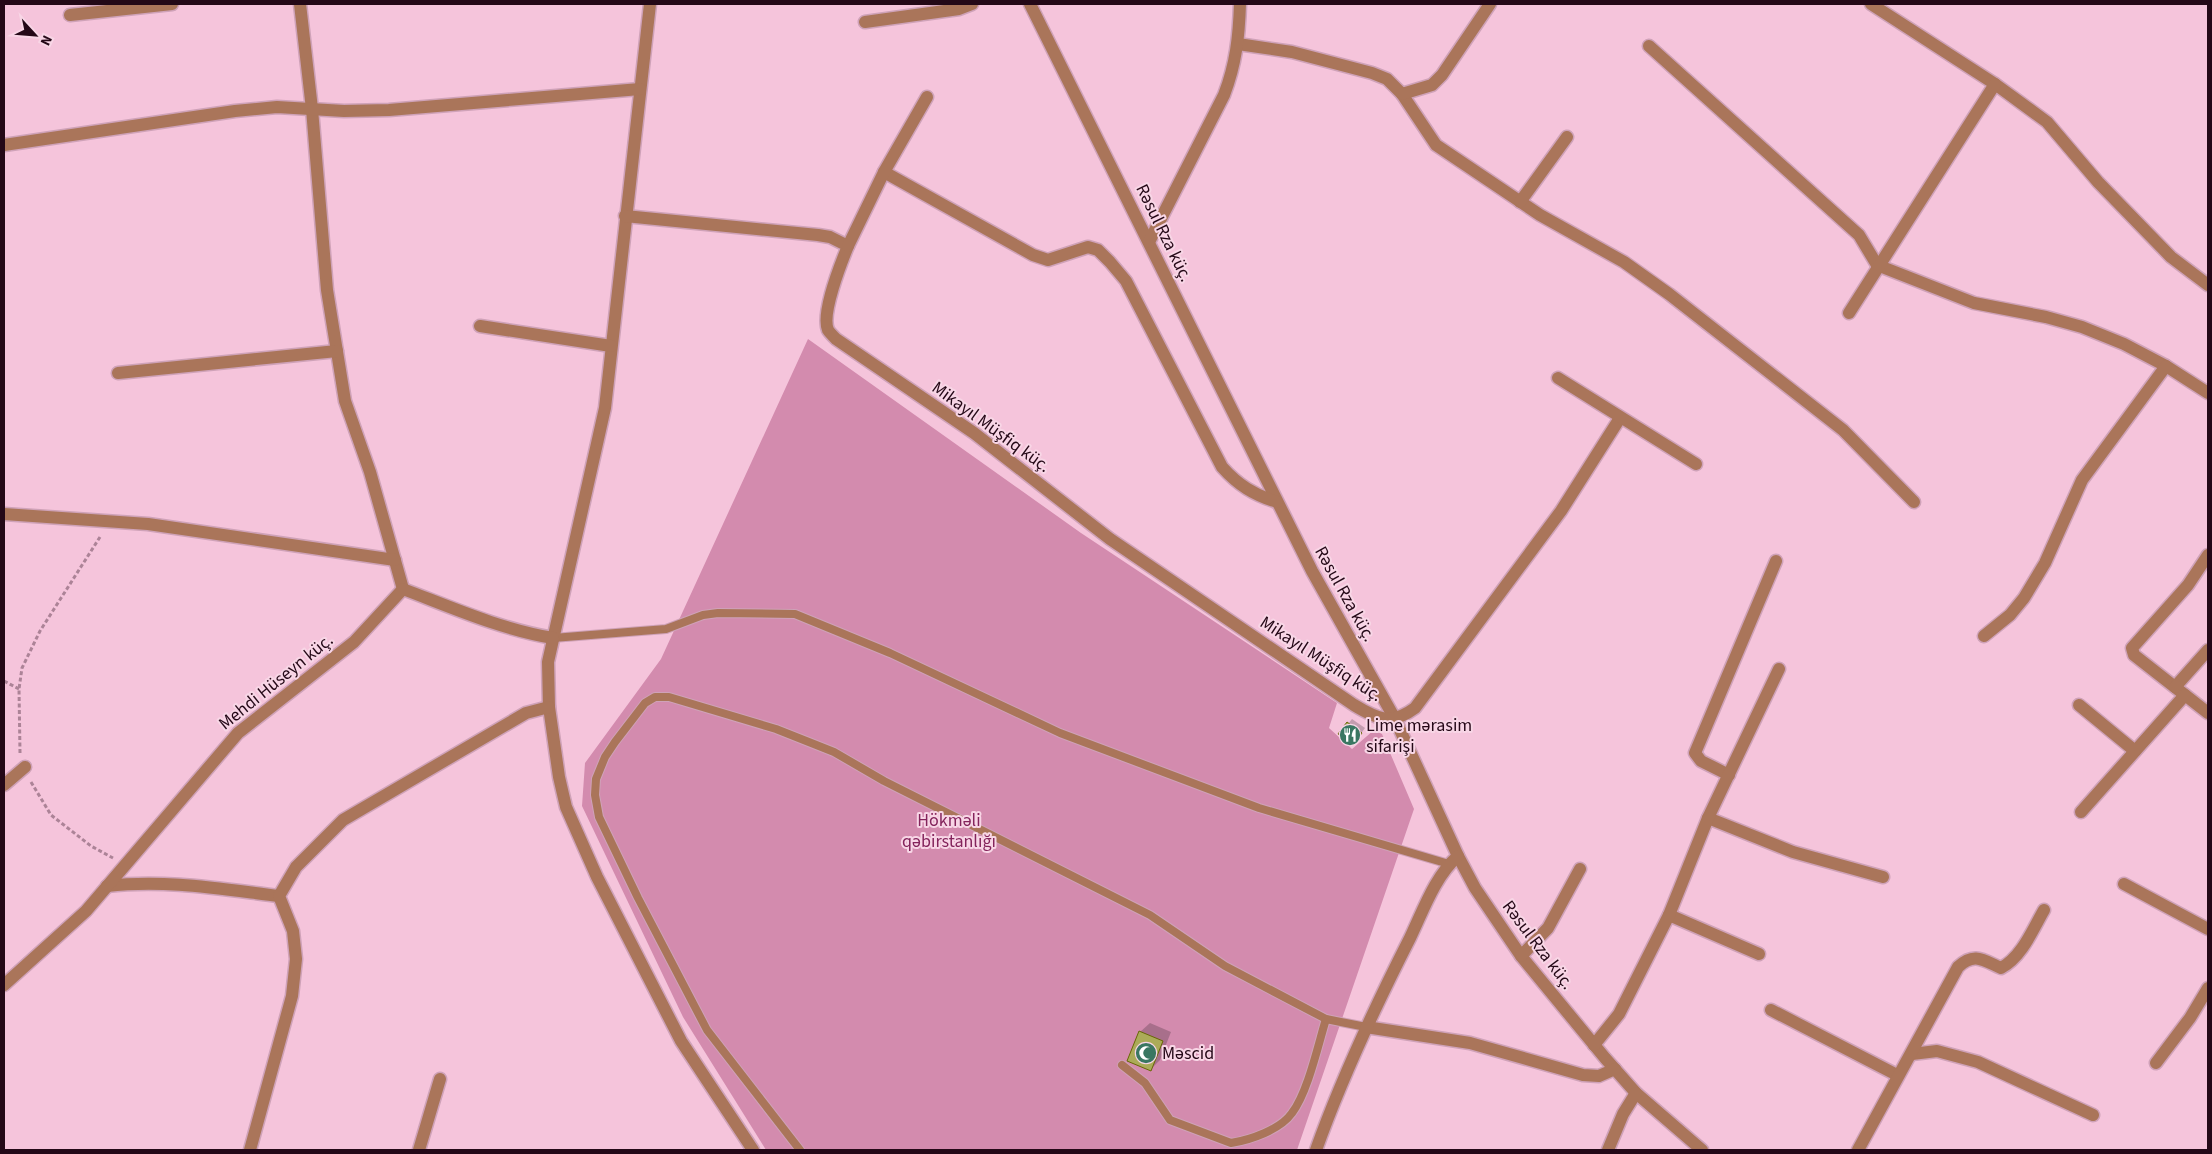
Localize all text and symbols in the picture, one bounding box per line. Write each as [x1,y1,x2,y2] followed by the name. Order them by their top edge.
[10,10,60,60] north arrow
[35,32,57,49] text: N
[1130,180,1198,286] street label: Rəsul Rza küç.
[927,375,1055,479] street label: Mikayıl Müşfiq küç.
[1308,542,1382,646] street label: Rəsul Rza küç.
[1255,610,1387,708] street label: Mikayıl Müşfiq küç.
[213,628,339,736] street label: Mehdi Hüseyn küç.
[1366,713,1472,759] place label: Lime mərasim sifarişi
[1338,723,1362,747] restaurant icon: Lime mərasim sifarişi
[902,808,996,854] park label: Hökməli qəbirstanlığı
[1496,895,1580,995] street label: Rəsul Rza küç.
[1134,1041,1158,1065] mosque icon: Məscid
[1162,1041,1214,1066] place label: Məscid

